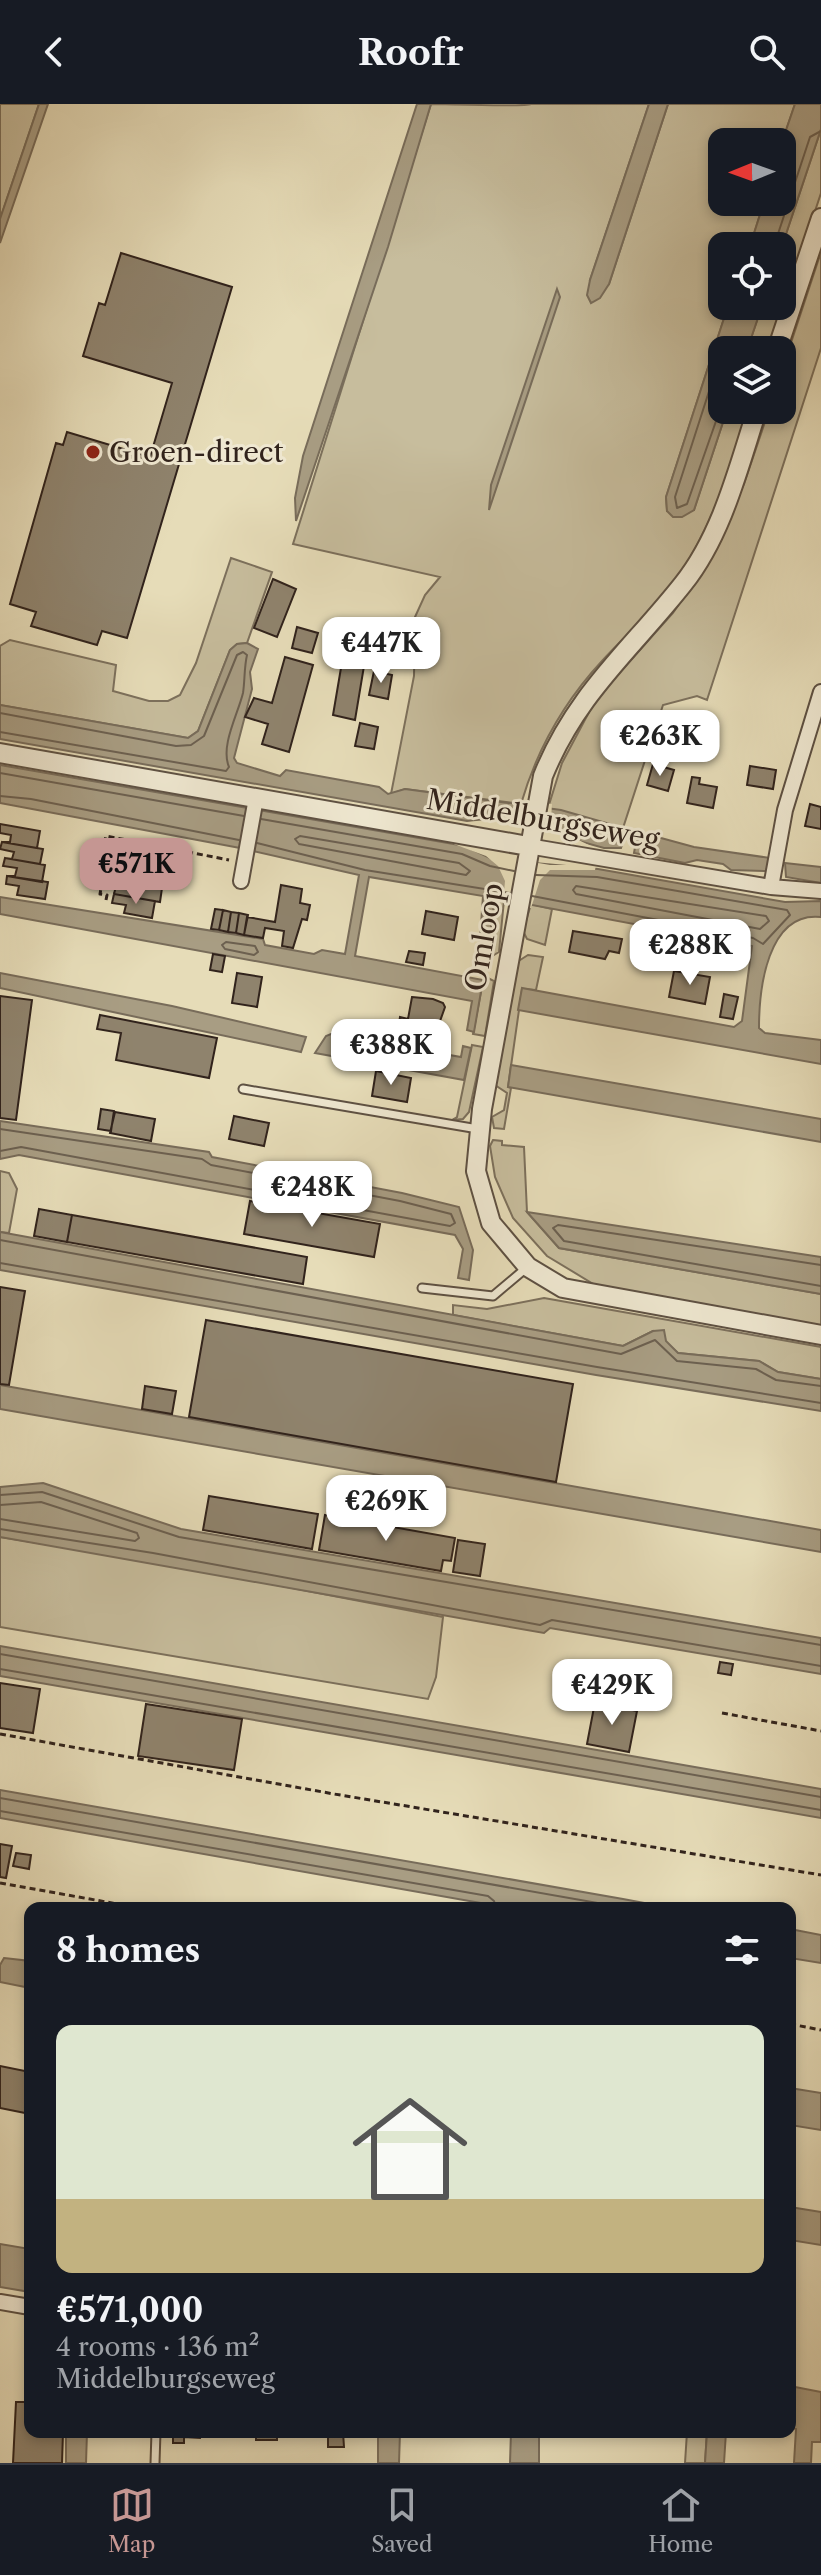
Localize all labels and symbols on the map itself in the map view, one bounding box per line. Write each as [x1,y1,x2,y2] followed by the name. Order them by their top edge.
[708,128,796,216] north arrow
[109,435,284,469] place label: Groen-direct
[84,443,102,461] marker: Groen-direct
[325,617,437,685] pin: €447K
[604,710,716,778] pin: €263K
[424,782,662,856] street label: Middelburgseweg
[80,838,192,906] pin: €571K
[458,880,510,994] street label: Omloop
[634,919,746,987] pin: €288K
[335,1019,447,1087] pin: €388K
[256,1161,368,1229] pin: €248K
[330,1475,442,1543] pin: €269K
[556,1659,668,1727] pin: €429K

